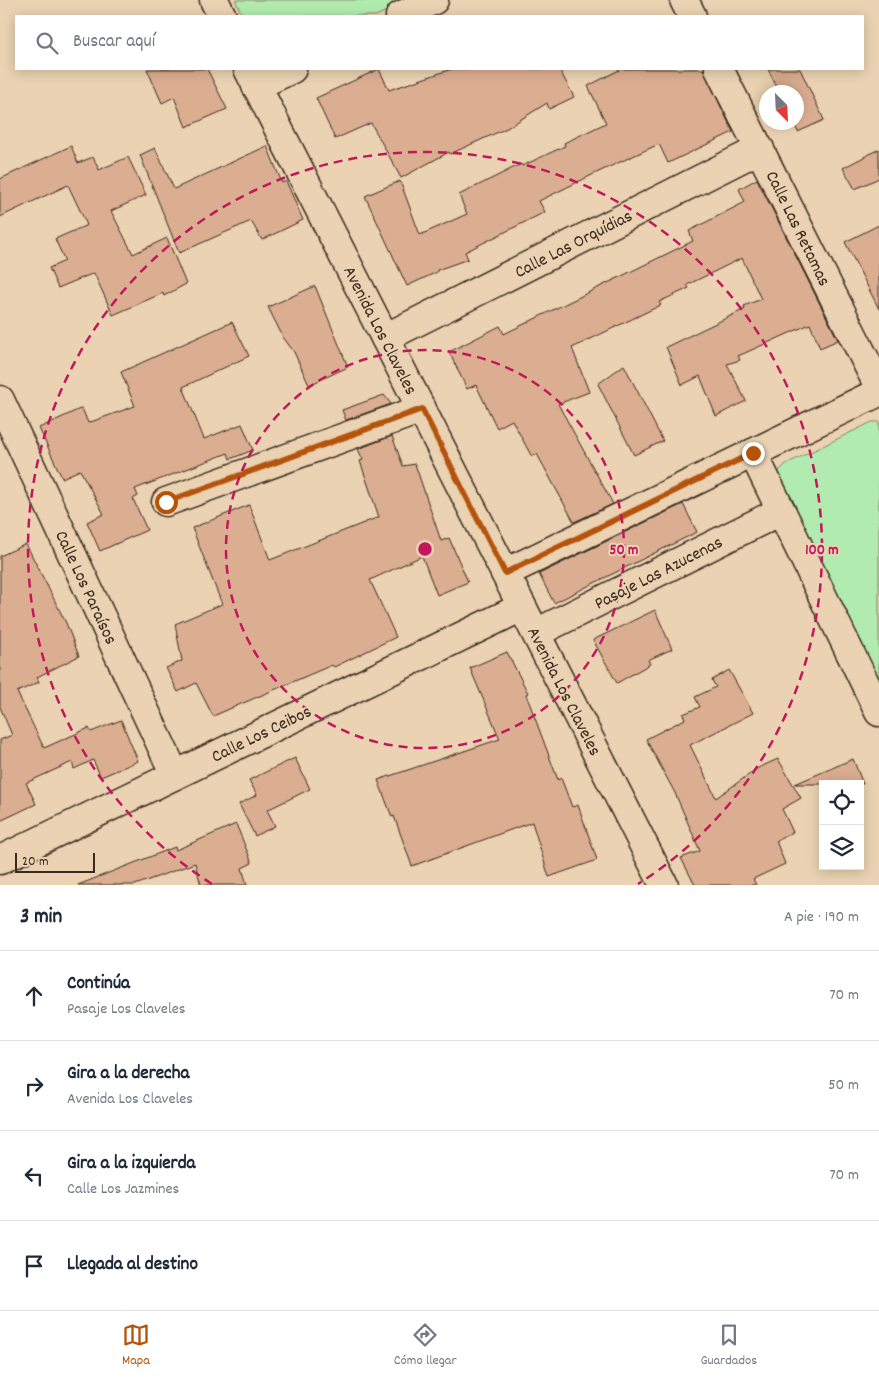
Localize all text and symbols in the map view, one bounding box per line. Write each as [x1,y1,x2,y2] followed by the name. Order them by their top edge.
[15,15,864,70] search box
[33,29,61,57] icon: search
[73,29,155,56] text: Buscar aquí
[759,85,804,130] north arrow
[758,167,836,291] street label: Calle Las Retamas
[511,205,637,286] street label: Calle Las Orquídias
[335,262,422,400] street label: Avenida Los Claveles
[742,442,765,465] route end
[155,491,178,514] route start
[47,527,122,649] street label: Calle Los Paraísos
[591,531,728,617] street label: Pasaje Las Azucenas
[416,540,434,558] centre of rings
[610,540,638,562] text: 50 m
[805,540,839,562] text: 100 m
[519,623,606,761] street label: Avenida Los Claveles
[208,700,316,770] street label: Calle Los Ceibos
[819,780,864,870] map controls
[819,780,864,825] button: locate
[819,825,864,870] button: layers
[15,850,95,873] scale bar
[22,852,49,872] text: 20 m
[20,903,62,933] text: 3 min
[784,906,859,929] text: A pie · 190 m
[67,971,130,998] text: Continúa
[20,982,48,1010] icon: ahead
[829,984,859,1007] text: 70 m
[67,998,185,1021] text: Pasaje Los Claveles
[67,1061,189,1088] text: Gira a la derecha
[20,1072,48,1100] icon: right
[828,1074,859,1097] text: 50 m
[67,1088,193,1111] text: Avenida Los Claveles
[67,1151,195,1178] text: Gira a la izquierda
[20,1162,48,1190] icon: left
[829,1164,859,1187] text: 70 m
[67,1178,179,1201] text: Calle Los Jazmines
[20,1252,48,1280] icon: arrive
[67,1252,198,1279] text: Llegada al destino
[122,1321,150,1371] tab: Mapa
[394,1321,457,1371] tab: Cómo llegar
[700,1321,757,1371] tab: Guardados

